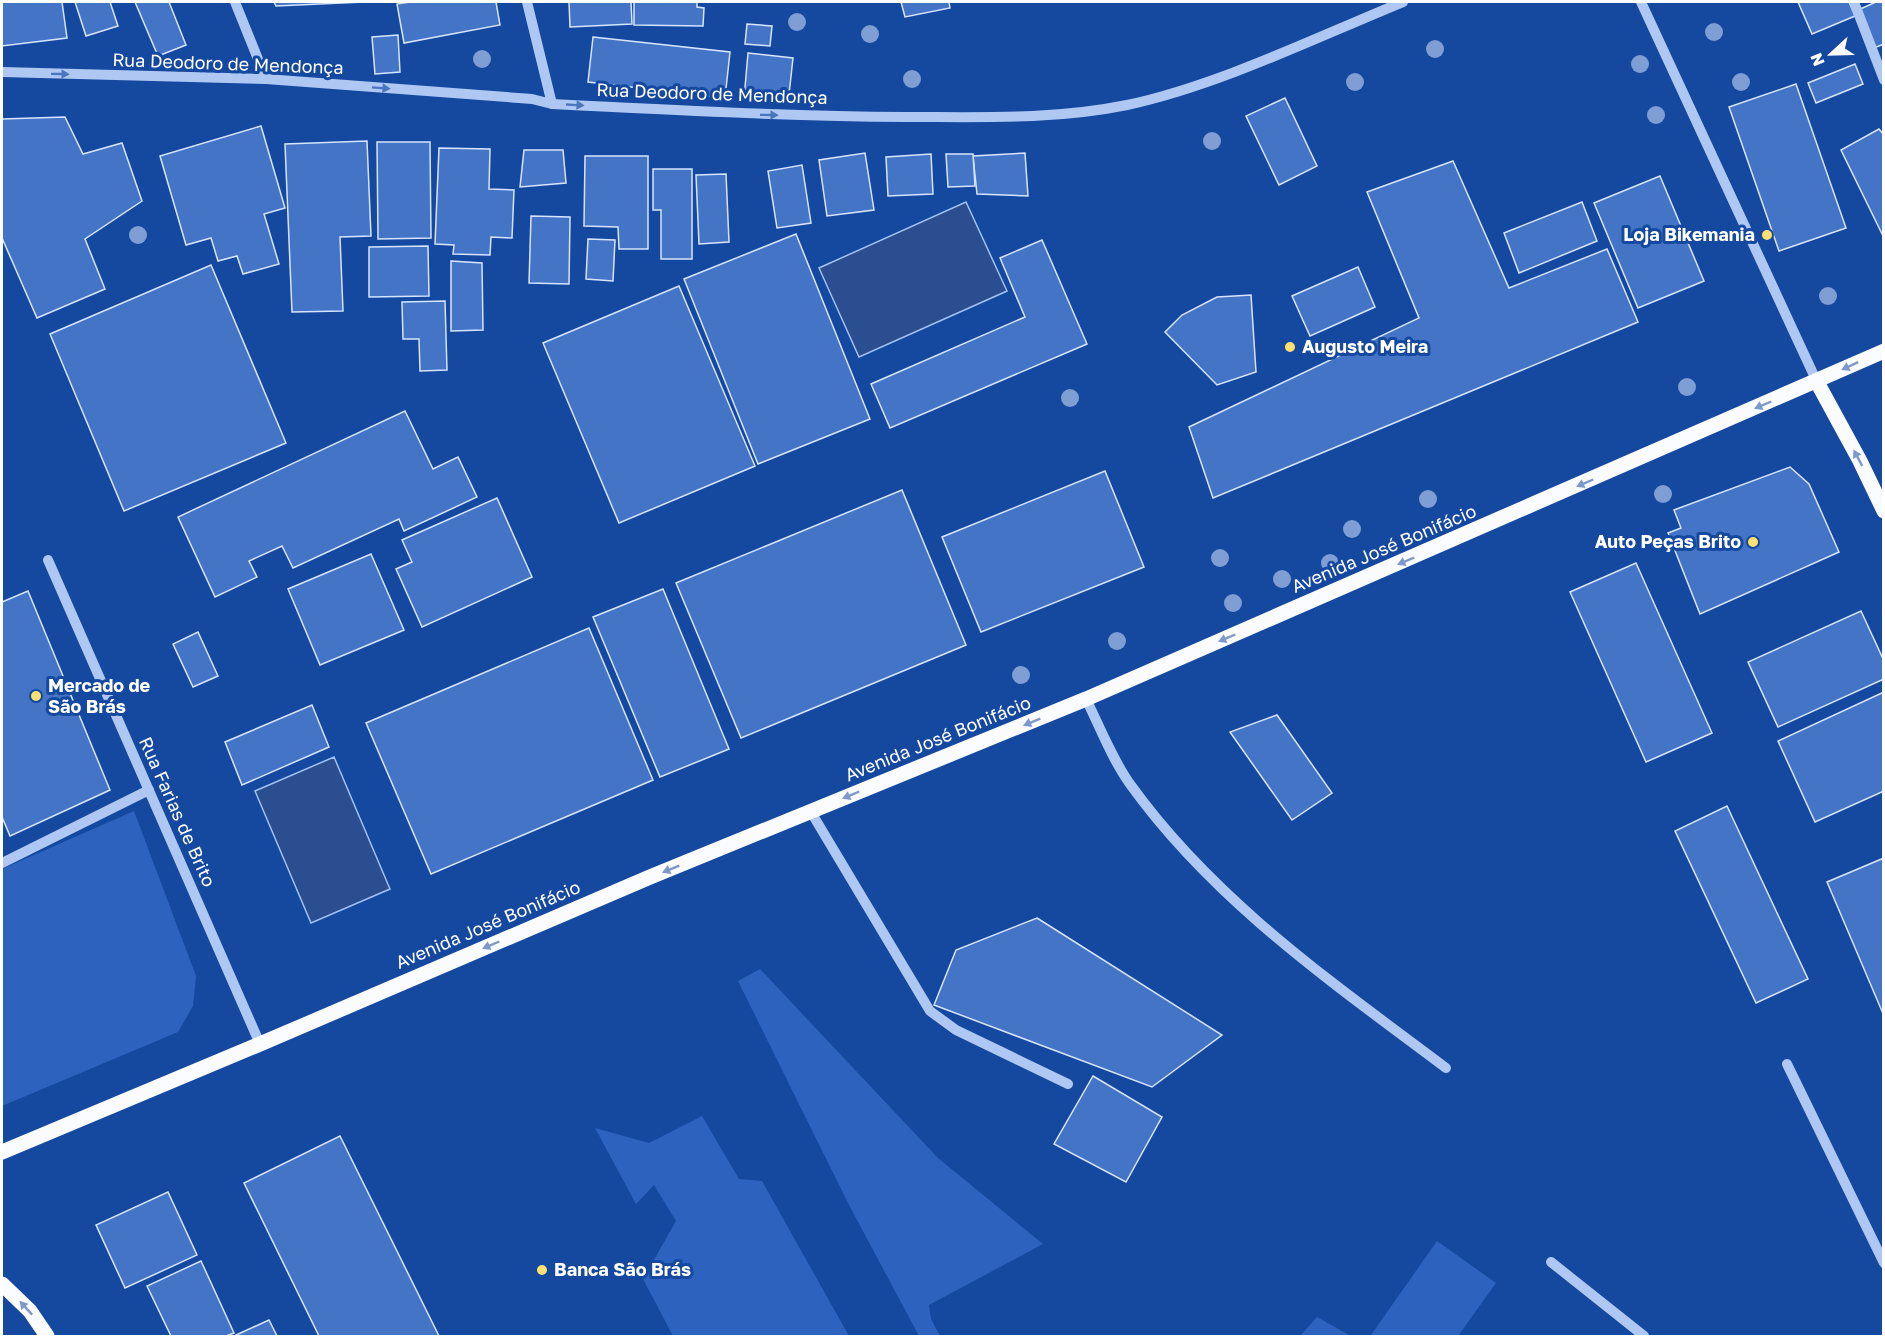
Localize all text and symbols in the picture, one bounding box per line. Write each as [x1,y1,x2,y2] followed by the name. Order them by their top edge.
[1801,24,1861,84] north arrow
[112,48,344,78] street label: Rua Deodoro de Mendonça
[1806,50,1829,69] text: N
[50,69,69,79] one-way arrow
[596,78,828,108] street label: Rua Deodoro de Mendonça
[371,83,390,92] one-way arrow
[565,100,584,110] one-way arrow
[760,111,779,120] one-way arrow
[1623,223,1755,245] place label: Loja Bikemania
[1760,228,1774,242] marker: Loja Bikemania
[1302,335,1428,357] place label: Augusto Meira
[1283,340,1297,354] marker: Augusto Meira
[1842,362,1859,371] one-way arrow
[1755,401,1772,410] one-way arrow
[1853,449,1863,466] one-way arrow
[1575,478,1593,488] one-way arrow
[1288,499,1479,597] street label: Avenida José Bonifácio
[1595,530,1741,552] place label: Auto Peças Brito
[1746,535,1760,549] marker: Auto Peças Brito
[1397,556,1414,565] one-way arrow
[1217,633,1235,643] one-way arrow
[48,674,151,717] place label: Mercado de São Brás
[29,689,43,703] marker: Mercado de São Brás
[841,691,1034,785] street label: Avenida José Bonifácio
[1022,717,1040,727] one-way arrow
[135,733,221,890] street label: Rua Farias de Brito
[842,791,860,800] one-way arrow
[661,864,679,874] one-way arrow
[392,875,583,973] street label: Avenida José Bonifácio
[482,940,500,950] one-way arrow
[554,1258,691,1280] place label: Banca São Brás
[535,1263,549,1277] marker: Banca São Brás
[20,1301,34,1315] one-way arrow

